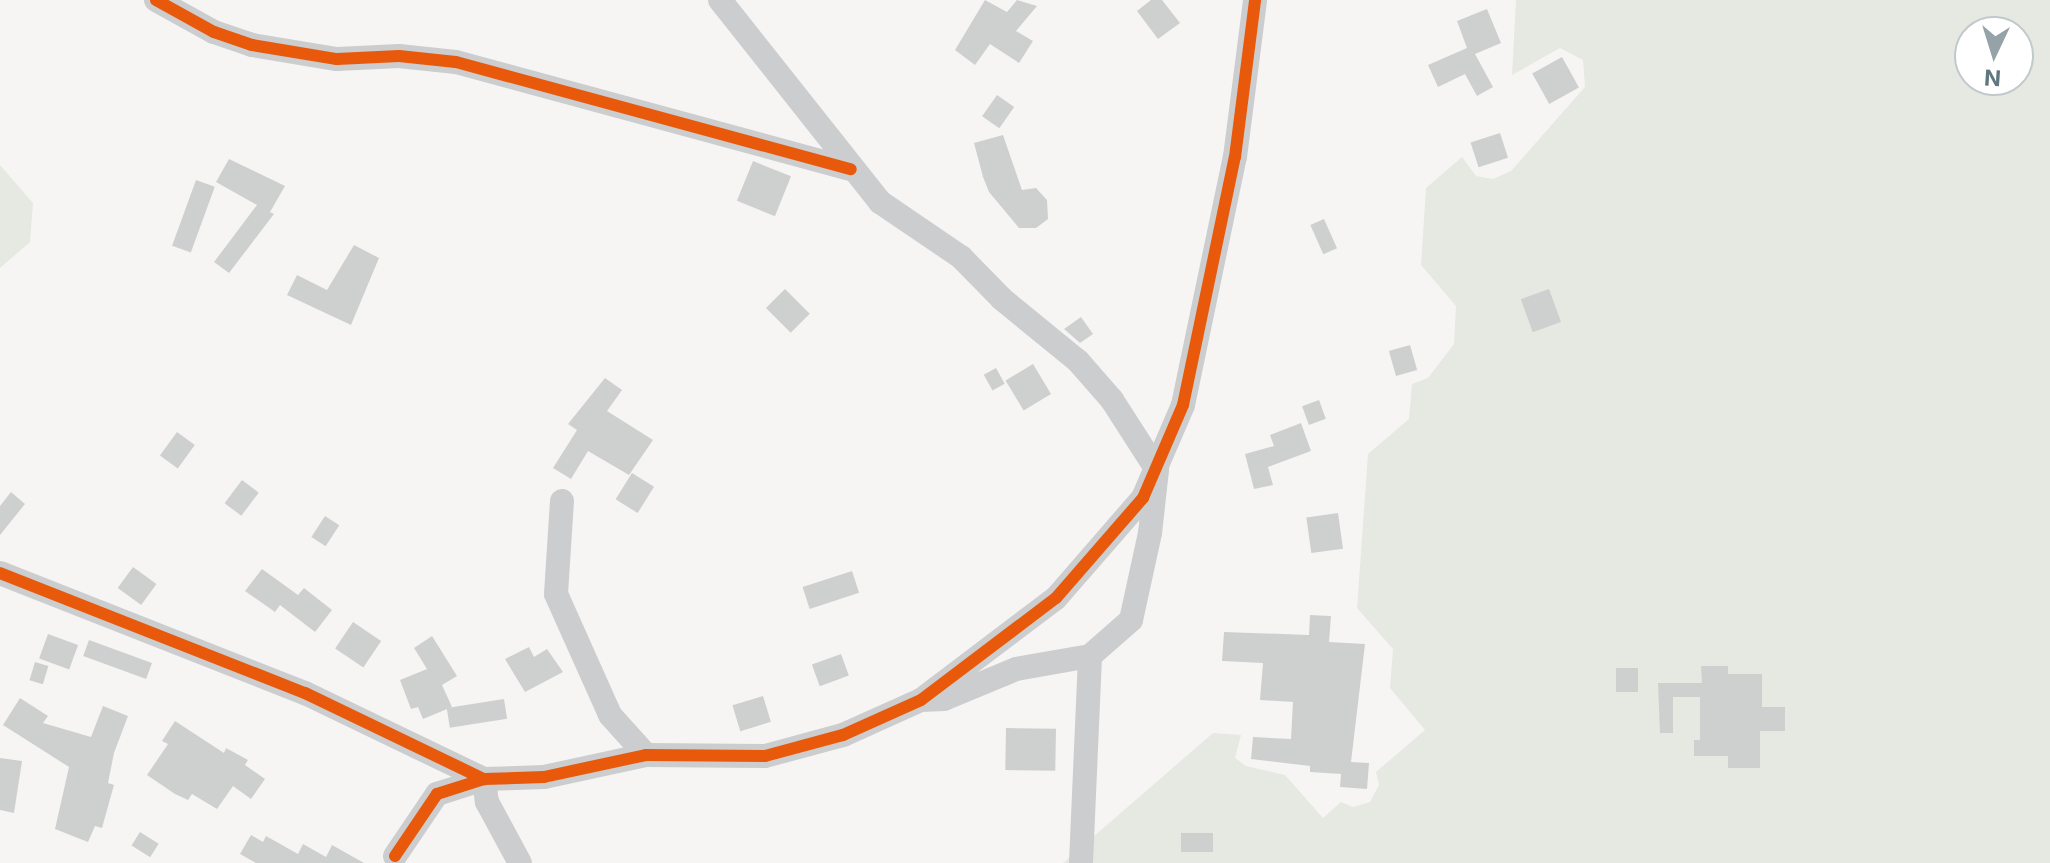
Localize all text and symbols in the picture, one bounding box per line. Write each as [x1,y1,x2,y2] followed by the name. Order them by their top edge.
[1954,16,2034,96] north arrow
[1983,64,2002,92] text: N

